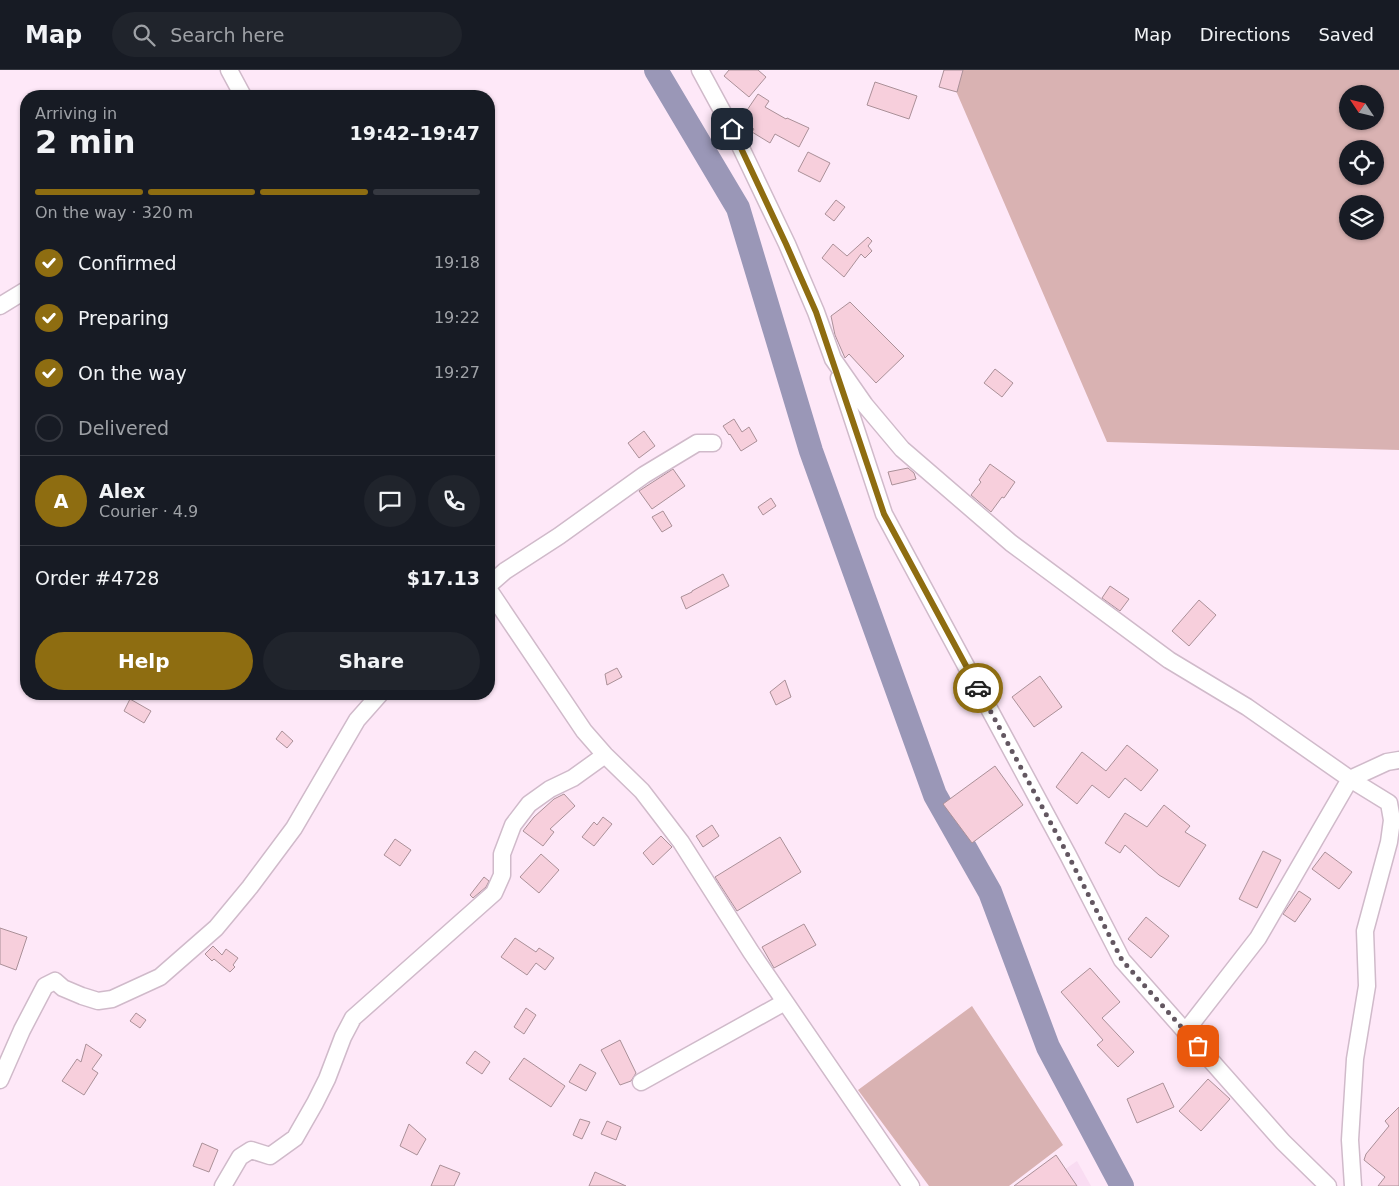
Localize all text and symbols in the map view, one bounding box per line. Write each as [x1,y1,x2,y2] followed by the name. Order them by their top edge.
[112,12,462,57] search box
[25,21,82,49] text: Map
[130,21,158,49] icon: search
[170,24,284,46] text: Search here
[1134,24,1172,45] text: Map
[1200,24,1290,45] text: Directions
[1318,24,1374,45] text: Saved
[1339,85,1384,130] north arrow
[1339,85,1384,240] map controls
[35,104,117,123] text: Arriving in
[711,108,753,150] pin
[718,115,746,143] icon: home
[350,122,480,144] text: 19:42–19:47
[35,123,136,161] text: 2 min
[1339,140,1384,185] button: locate
[1339,195,1384,240] button: layers
[35,203,193,222] text: On the way · 320 m
[35,249,63,277] icon: check
[78,252,177,274] text: Confirmed
[434,253,480,272] text: 19:18
[35,304,63,332] icon: check
[78,307,169,329] text: Preparing
[434,308,480,327] text: 19:22
[35,359,63,387] icon: check
[78,362,187,384] text: On the way
[434,363,480,382] text: 19:27
[78,417,169,439] text: Delivered
[364,475,416,527] button: chat
[428,475,480,527] button: phone
[99,480,145,502] text: Alex
[54,490,68,512] text: A
[99,502,198,521] text: Courier · 4.9
[35,567,159,589] text: Order #4728
[407,567,480,589] text: $17.13
[35,632,253,690] button: Help
[263,632,480,690] button: Share
[953,663,1003,713] courier
[964,674,992,702] icon: car
[1177,1025,1219,1067] pin
[1184,1032,1212,1060] icon: bag

